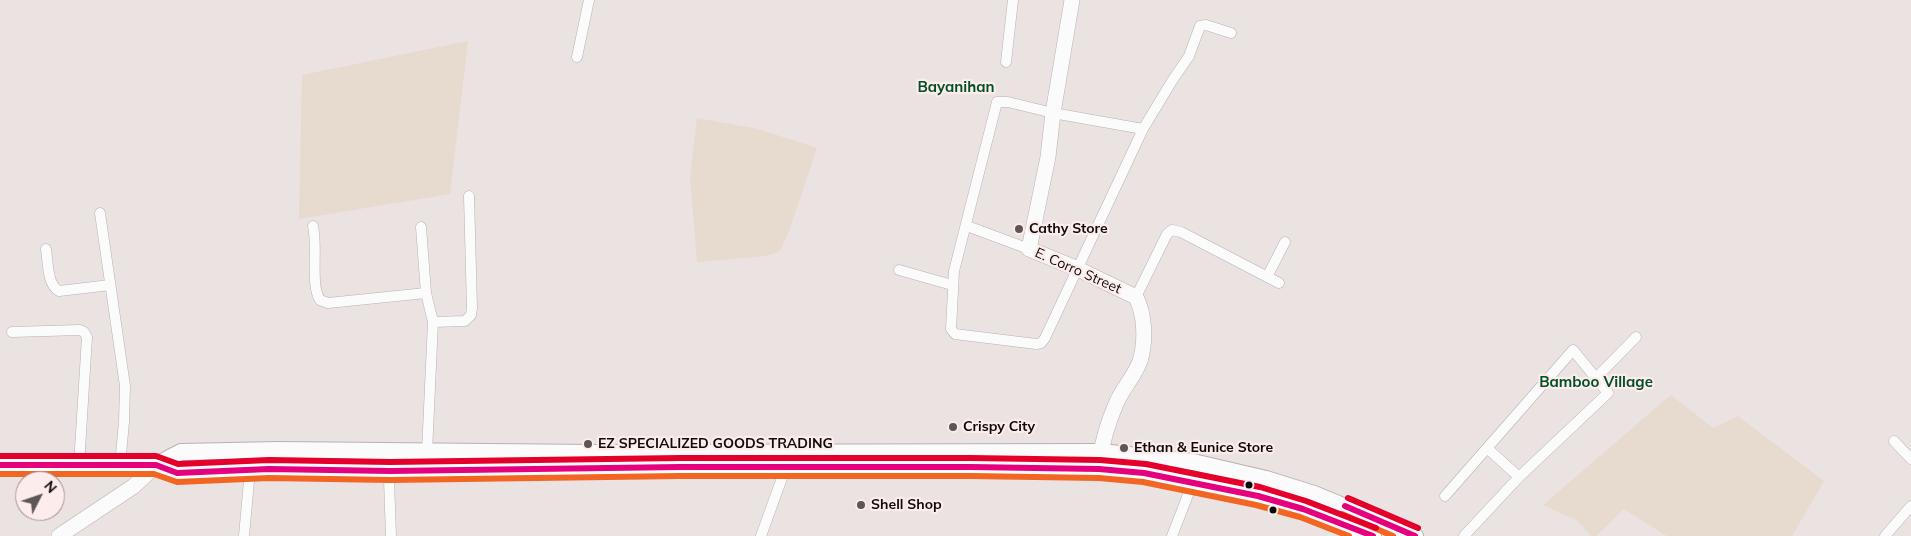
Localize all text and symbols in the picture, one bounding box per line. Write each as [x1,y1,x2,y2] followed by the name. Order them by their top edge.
[917,78,995,96] district label: Bayanihan
[1029,221,1108,237] place label: Cathy Store
[1013,223,1025,235] marker: Cathy Store
[1032,244,1124,298] street label: E. Corro Street
[1539,373,1653,391] district label: Bamboo Village
[963,419,1035,435] place label: Crispy City
[947,421,959,433] marker: Crispy City
[598,436,833,452] place label: EZ SPECIALIZED GOODS TRADING
[582,438,594,450] marker: EZ SPECIALIZED GOODS TRADING
[1134,440,1273,456] place label: Ethan & Eunice Store
[1118,442,1130,454] marker: Ethan & Eunice Store
[15,471,65,521] north arrow
[40,477,61,497] text: N
[1244,480,1254,490] unlabelled marker
[871,497,942,513] place label: Shell Shop
[855,499,867,511] marker: Shell Shop
[1268,505,1278,515] unlabelled marker

